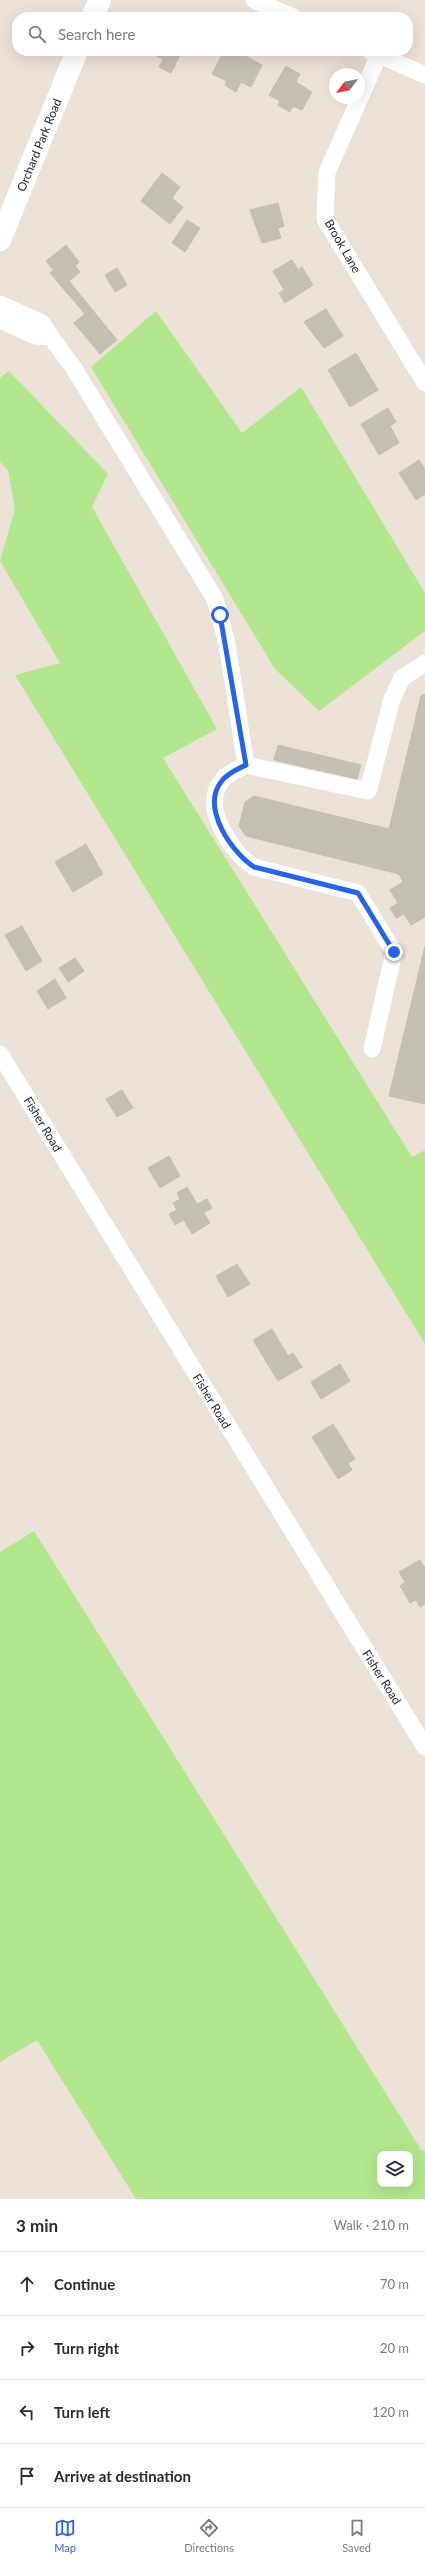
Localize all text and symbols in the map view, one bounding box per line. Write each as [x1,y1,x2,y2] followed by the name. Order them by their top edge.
[12,12,413,56] search box
[26,23,48,45] icon: search
[58,25,135,43] text: Search here
[329,68,365,104] north arrow
[13,96,65,194] street label: Orchard Park Road
[322,216,364,276] street label: Brook Lane
[211,606,229,624] route start
[385,943,403,961] route end
[21,1094,65,1154] street label: Fisher Road
[190,1371,234,1431] street label: Fisher Road
[359,1647,405,1707] street label: Fisher Road
[377,2151,413,2187] map controls
[377,2151,413,2187] button: layers
[16,2215,58,2236] text: 3 min
[333,2217,409,2233] text: Walk · 210 m
[16,2273,38,2295] icon: ahead
[54,2275,115,2293] text: Continue
[380,2276,409,2292] text: 70 m
[16,2337,38,2359] icon: right
[54,2339,119,2357] text: Turn right
[380,2340,409,2356] text: 20 m
[16,2401,38,2423] icon: left
[54,2403,110,2421] text: Turn left
[372,2404,409,2420] text: 120 m
[16,2465,38,2487] icon: arrive
[54,2467,191,2485] text: Arrive at destination
[54,2517,76,2554] tab: Map
[184,2517,234,2554] tab: Directions
[342,2517,371,2554] tab: Saved

